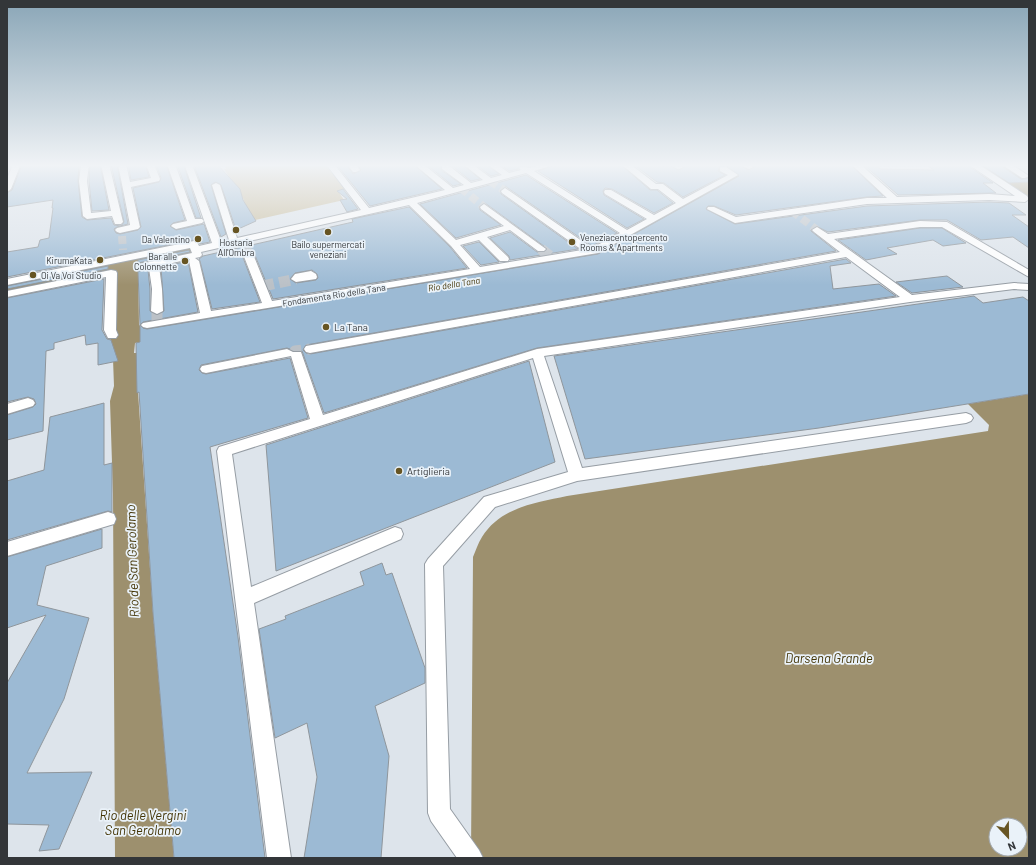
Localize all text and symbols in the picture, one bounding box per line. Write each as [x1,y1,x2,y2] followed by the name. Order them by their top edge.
[231,225,241,235] marker: Hostaria All'Ombra
[323,227,333,237] marker: Baílo supermercati veneziani
[580,232,668,253] place label: Veneziacentopercento Rooms & Apartments
[142,234,190,245] place label: Da Valentino
[193,234,203,244] marker: Da Valentino
[218,237,254,258] place label: Hostaria All'Ombra
[567,237,577,247] marker: Veneziacentopercento Rooms & Apartments
[291,239,365,260] place label: Baílo supermercati veneziani
[134,251,177,272] place label: Bar alle Colonnette
[46,255,92,266] place label: KirumaKata
[95,255,105,265] marker: KirumaKata
[180,256,190,266] marker: Bar alle Colonnette
[28,270,38,280] marker: Oi Va Voi Studio
[41,270,101,281] place label: Oi Va Voi Studio
[427,274,481,294] water label: Rio della Tana
[282,281,386,309] street label: Fondamenta Rio della Tana
[334,321,368,333] place label: La Tana
[321,322,331,332] marker: La Tana
[407,465,450,477] place label: Artiglieria
[394,466,404,476] marker: Artiglieria
[122,504,142,618] water label: Rio de San Gerolamo
[785,650,873,666] water label: Darsena Grande
[100,807,187,838] water label: Rio delle Vergini San Gerolamo
[988,817,1028,857] north arrow
[1006,839,1018,854] text: N

